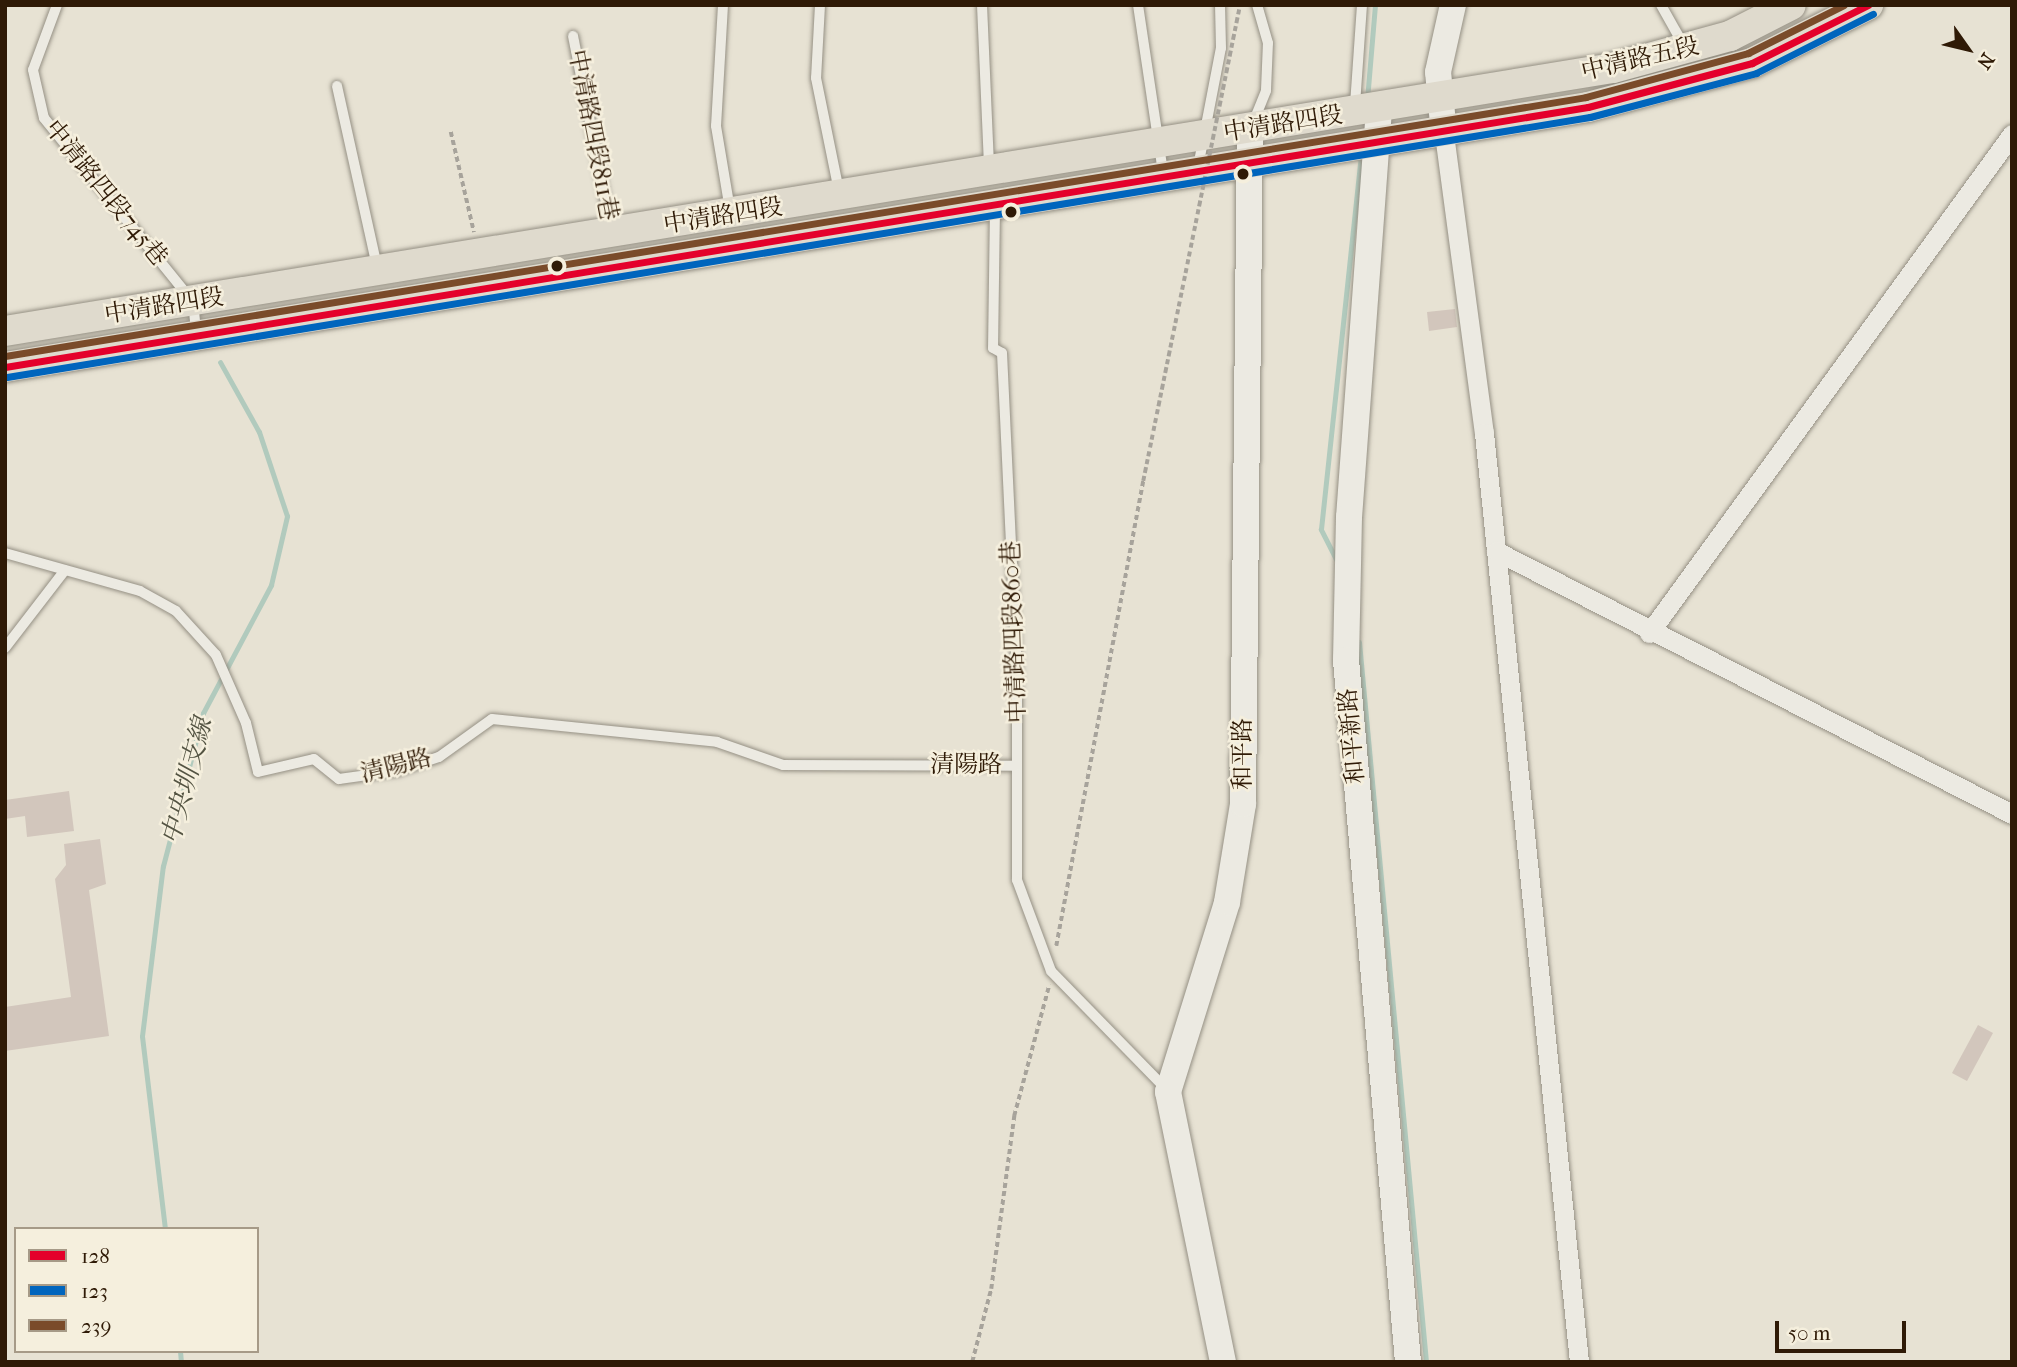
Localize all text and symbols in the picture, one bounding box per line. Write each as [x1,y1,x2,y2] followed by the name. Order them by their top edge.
[1933,14,2003,84] north arrow
[1578,31,1702,87] street label: 中清路五段
[562,47,624,223] street label: 中清路四段811巷
[1972,49,1999,73] text: N
[1221,100,1345,148] street label: 中清路四段
[39,114,173,272] street label: 中清路四段745巷
[1236,167,1250,181] unlabelled marker
[661,192,785,240] street label: 中清路四段
[1004,205,1018,219] unlabelled marker
[550,259,564,273] unlabelled marker
[102,282,226,330] street label: 中清路四段
[996,540,1032,724] street label: 中清路四段860巷
[1333,687,1371,785] street label: 和平新路
[155,714,219,848] water label: 中央圳支線
[1229,718,1257,790] street label: 和平路
[358,743,434,789] street label: 清陽路
[930,751,1002,779] street label: 清陽路
[14,1227,259,1353] legend
[81,1244,110,1268] text: 128
[81,1279,108,1303] text: 123
[1779,1308,1910,1352] scale bar
[81,1314,111,1338] text: 239
[1788,1321,1831,1345] text: 50 m

